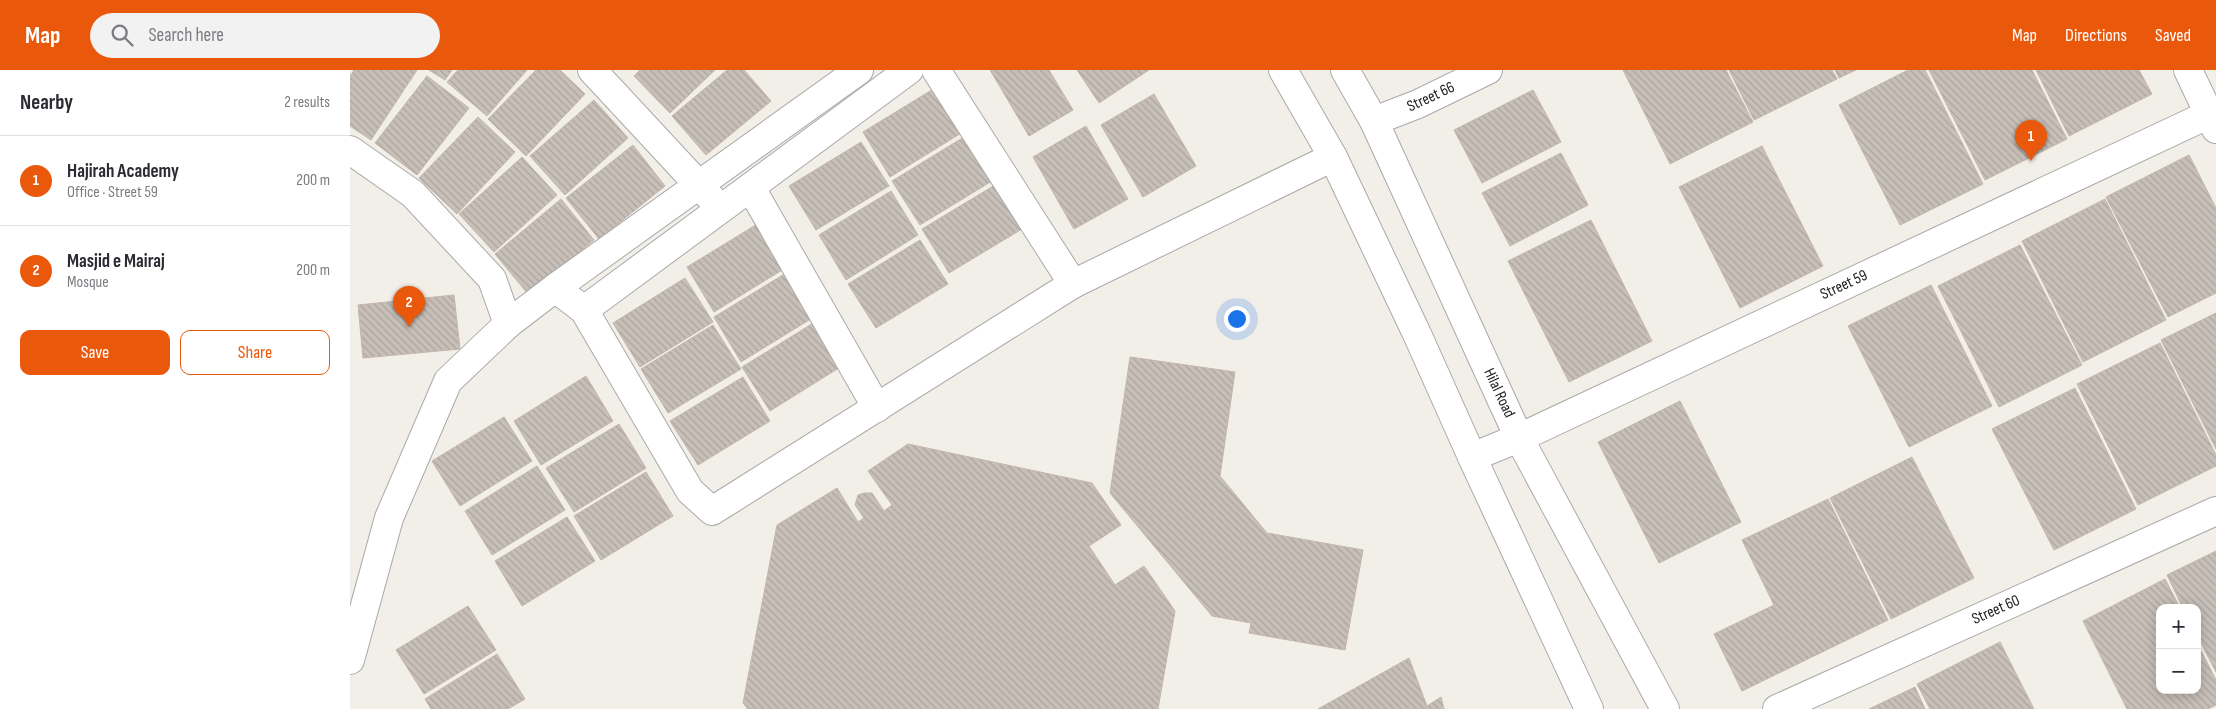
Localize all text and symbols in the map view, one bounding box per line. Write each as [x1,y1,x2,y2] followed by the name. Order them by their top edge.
[90,13,440,58] search box
[25,21,60,50] text: Map
[108,21,136,49] icon: search
[148,24,224,47] text: Search here
[2012,25,2037,46] text: Map
[2065,25,2127,46] text: Directions
[2155,25,2191,46] text: Saved
[1404,78,1458,116] street label: Street 66
[20,90,73,115] text: Nearby
[284,93,330,112] text: 2 results
[2015,120,2047,161] pin: 1
[67,160,179,183] text: Hajirah Academy
[33,171,39,190] text: 1
[296,171,330,190] text: 200 m
[67,183,158,202] text: Office · Street 59
[67,250,165,273] text: Masjid e Mairaj
[32,261,40,280] text: 2
[296,261,330,280] text: 200 m
[1817,266,1871,304] street label: Street 59
[67,273,109,292] text: Mosque
[393,286,425,327] pin: 2
[1224,306,1250,332] your location
[20,330,170,375] button: Save
[180,330,330,375] button: Share
[1479,365,1519,421] street label: Hilal Road
[1969,591,2023,629] street label: Street 60
[2156,604,2201,694] map controls
[2156,604,2201,649] button: +
[2156,649,2201,694] button: −

